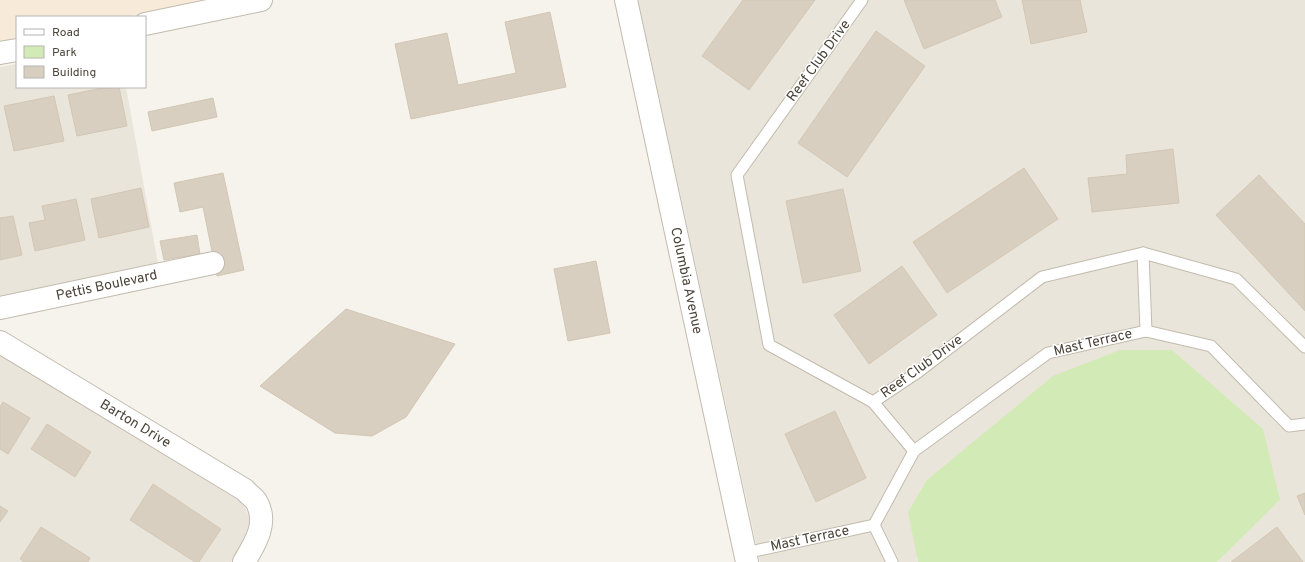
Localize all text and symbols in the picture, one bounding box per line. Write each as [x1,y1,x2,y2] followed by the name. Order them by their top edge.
[16,16,146,88] legend
[784,17,854,105] street label: Reef Club Drive
[52,25,80,41] text: Road
[52,45,77,61] text: Park
[52,65,96,81] text: Building
[667,226,706,336] street label: Columbia Avenue
[54,266,159,304] street label: Pettis Boulevard
[1052,326,1134,360] street label: Mast Terrace
[878,332,966,402] street label: Reef Club Drive
[97,396,174,452] street label: Barton Drive
[769,522,851,556] street label: Mast Terrace

